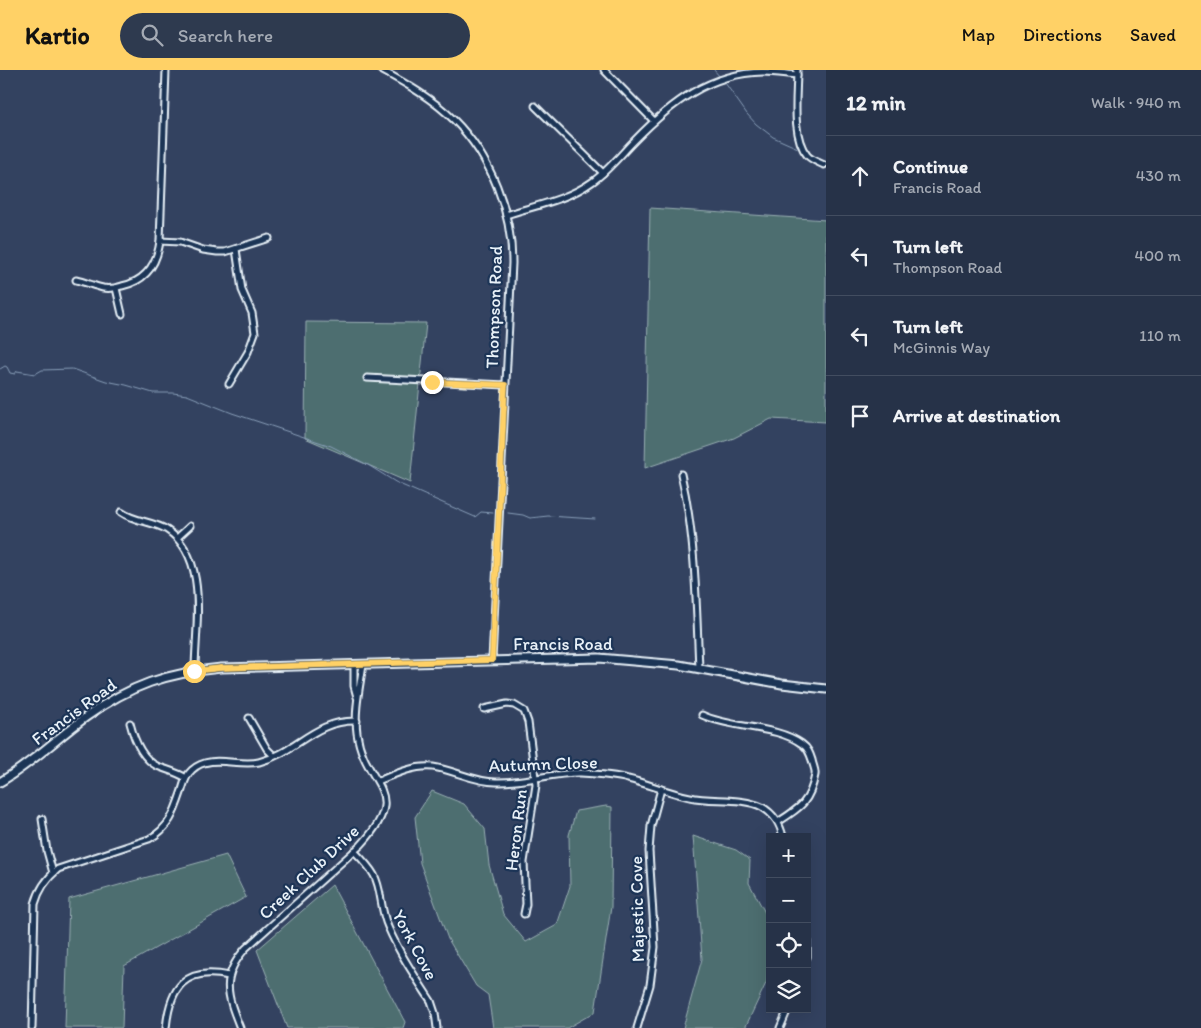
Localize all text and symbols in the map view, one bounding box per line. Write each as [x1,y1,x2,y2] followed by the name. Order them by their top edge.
[120,13,470,58] search box
[25,21,90,50] text: Kartio
[138,21,166,49] icon: search
[178,24,273,47] text: Search here
[962,24,995,46] text: Map
[1023,24,1102,46] text: Directions
[1130,24,1176,46] text: Saved
[846,90,906,115] text: 12 min
[1091,93,1181,112] text: Walk · 940 m
[893,155,968,178] text: Continue
[846,162,874,190] icon: ahead
[1136,166,1181,185] text: 430 m
[893,178,981,197] text: Francis Road
[893,235,963,258] text: Turn left
[846,242,874,270] icon: left
[481,245,507,369] street label: Thompson Road
[1135,246,1181,265] text: 400 m
[893,258,1002,277] text: Thompson Road
[893,315,963,338] text: Turn left
[846,322,874,350] icon: left
[1139,326,1181,345] text: 110 m
[893,338,990,357] text: McGinnis Way
[421,371,444,394] route end
[846,402,874,430] icon: arrive
[893,404,1060,427] text: Arrive at destination
[513,633,613,655] street label: Francis Road
[183,660,206,683] route start
[27,674,121,750] street label: Francis Road
[488,751,598,777] street label: Autumn Close
[500,788,532,872] street label: Heron Run
[254,820,364,924] street label: Creek Club Drive
[766,833,811,1013] map controls
[766,833,811,878] button: +
[625,856,649,962] street label: Majestic Cove
[766,878,811,923] button: −
[387,906,443,984] street label: York Cove
[766,923,811,968] button: locate
[766,968,811,1013] button: layers

